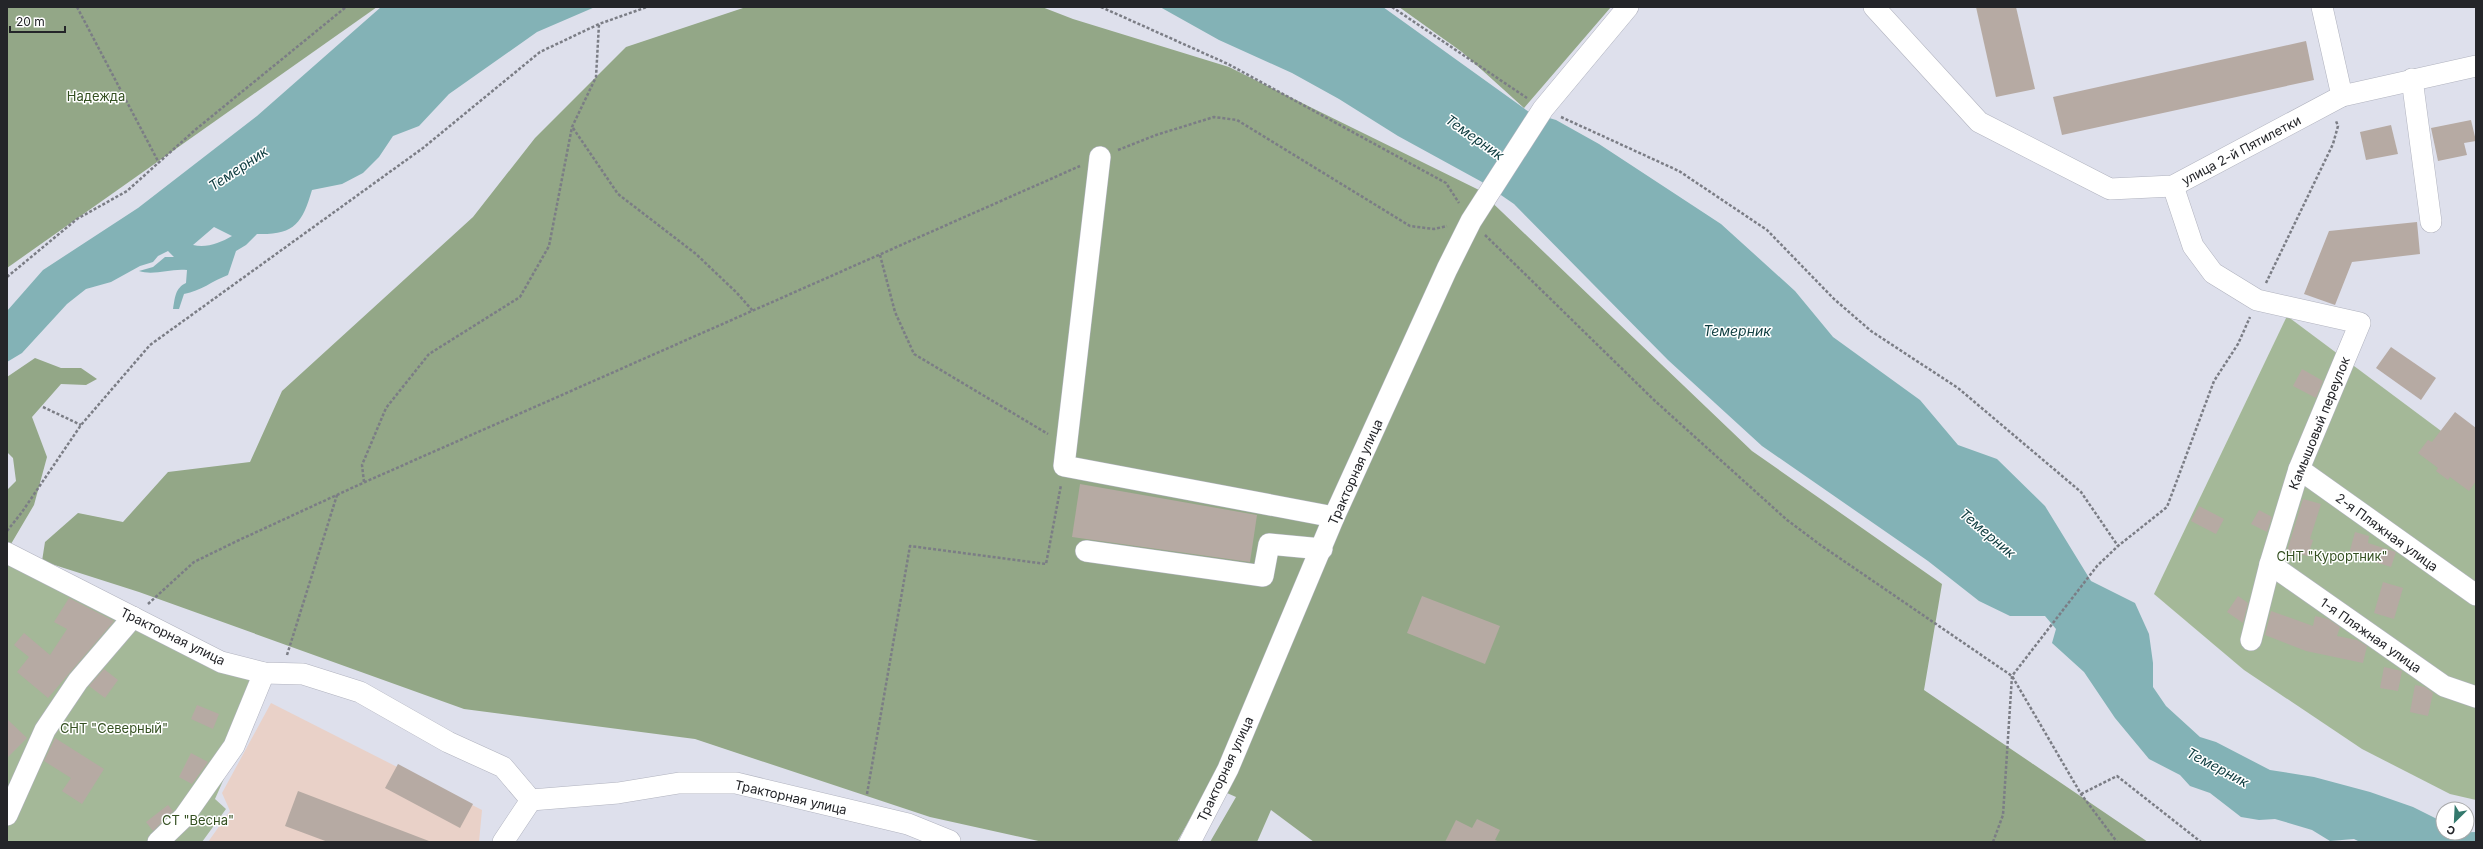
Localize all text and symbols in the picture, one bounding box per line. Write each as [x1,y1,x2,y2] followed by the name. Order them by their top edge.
[10,8,65,34] scale bar
[16,14,45,29] text: 20 m
[67,88,125,104] park label: Надежда
[1442,111,1508,164] water label: Темерник
[2179,112,2303,188] street label: улица 2-й Пятилетки
[205,142,271,194] water label: Темерник
[1703,322,1771,339] water label: Темерник
[2285,354,2353,492] street label: Камышовый переулок
[1324,416,1386,528] street label: Тракторная улица
[2333,490,2441,574] street label: 2-я Пляжная улица
[1957,505,2020,561] water label: Темерник
[2276,548,2388,564] park label: СНТ "Курортник"
[2317,594,2425,676] street label: 1-я Пляжная улица
[118,604,228,668] street label: Тракторная улица
[1194,714,1256,824] street label: Тракторная улица
[60,720,168,736] park label: СНТ "Северный"
[2184,744,2252,791] water label: Темерник
[733,776,849,818] street label: Тракторная улица
[2435,801,2475,841] north arrow
[162,812,234,828] park label: СТ "Весна"
[2444,822,2457,838] text: С

